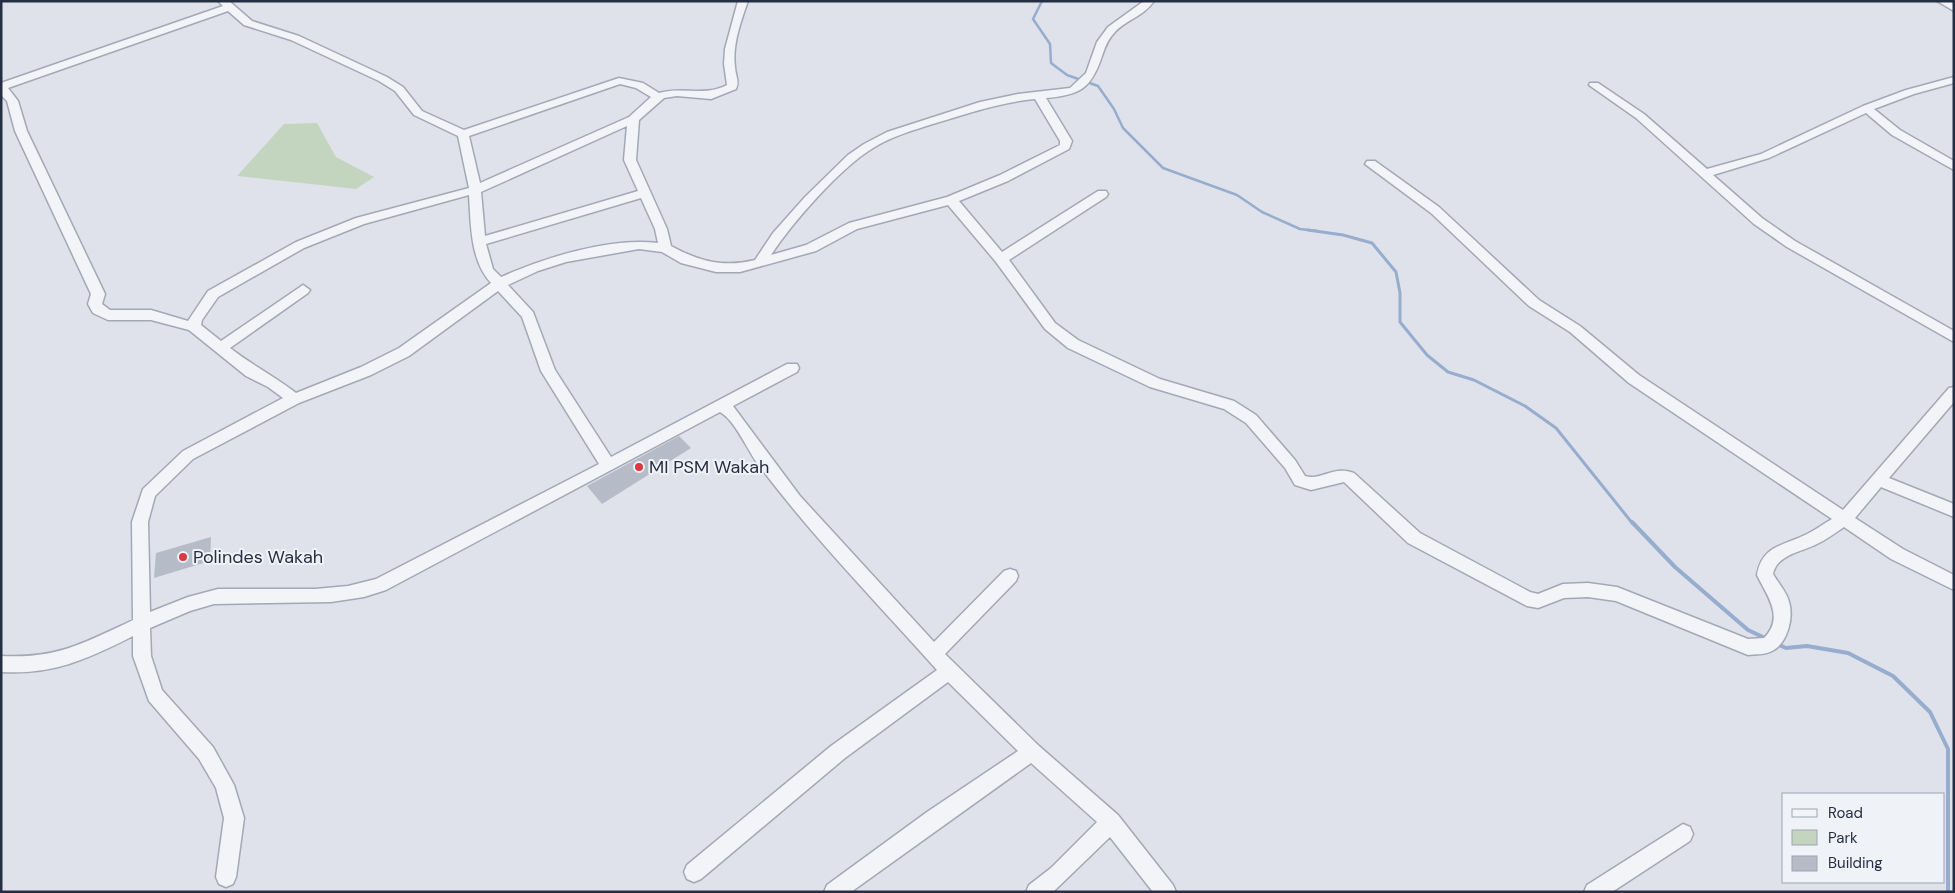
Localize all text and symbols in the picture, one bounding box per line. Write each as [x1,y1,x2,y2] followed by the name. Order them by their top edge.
[649,455,769,479] place label: MI PSM Wakah
[633,461,645,473] marker: MI PSM Wakah
[193,545,323,569] place label: Polindes Wakah
[177,551,189,563] marker: Polindes Wakah
[1782,793,1945,883] legend
[1828,803,1863,823] text: Road
[1828,828,1858,848] text: Park
[1828,853,1883,873] text: Building

